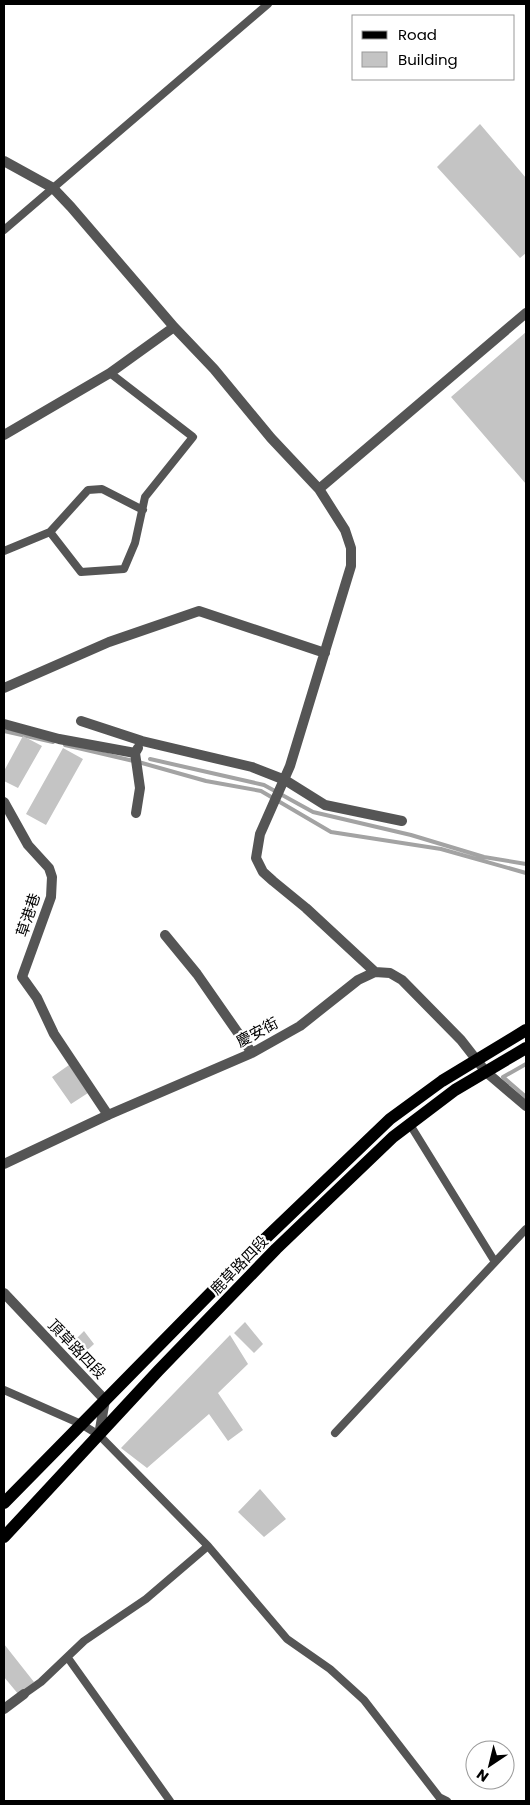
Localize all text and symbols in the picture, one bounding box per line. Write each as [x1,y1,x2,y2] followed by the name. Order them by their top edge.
[352,15,515,80] legend
[398,24,437,45] text: Road
[398,49,458,70] text: Building
[11,890,45,940] street label: 草港巷
[232,1012,282,1052] street label: 慶安街
[205,1231,273,1299] street label: 鹿草路四段
[43,1315,111,1383] street label: 頂草路四段
[465,1740,515,1790] north arrow
[472,1764,493,1787] text: N

